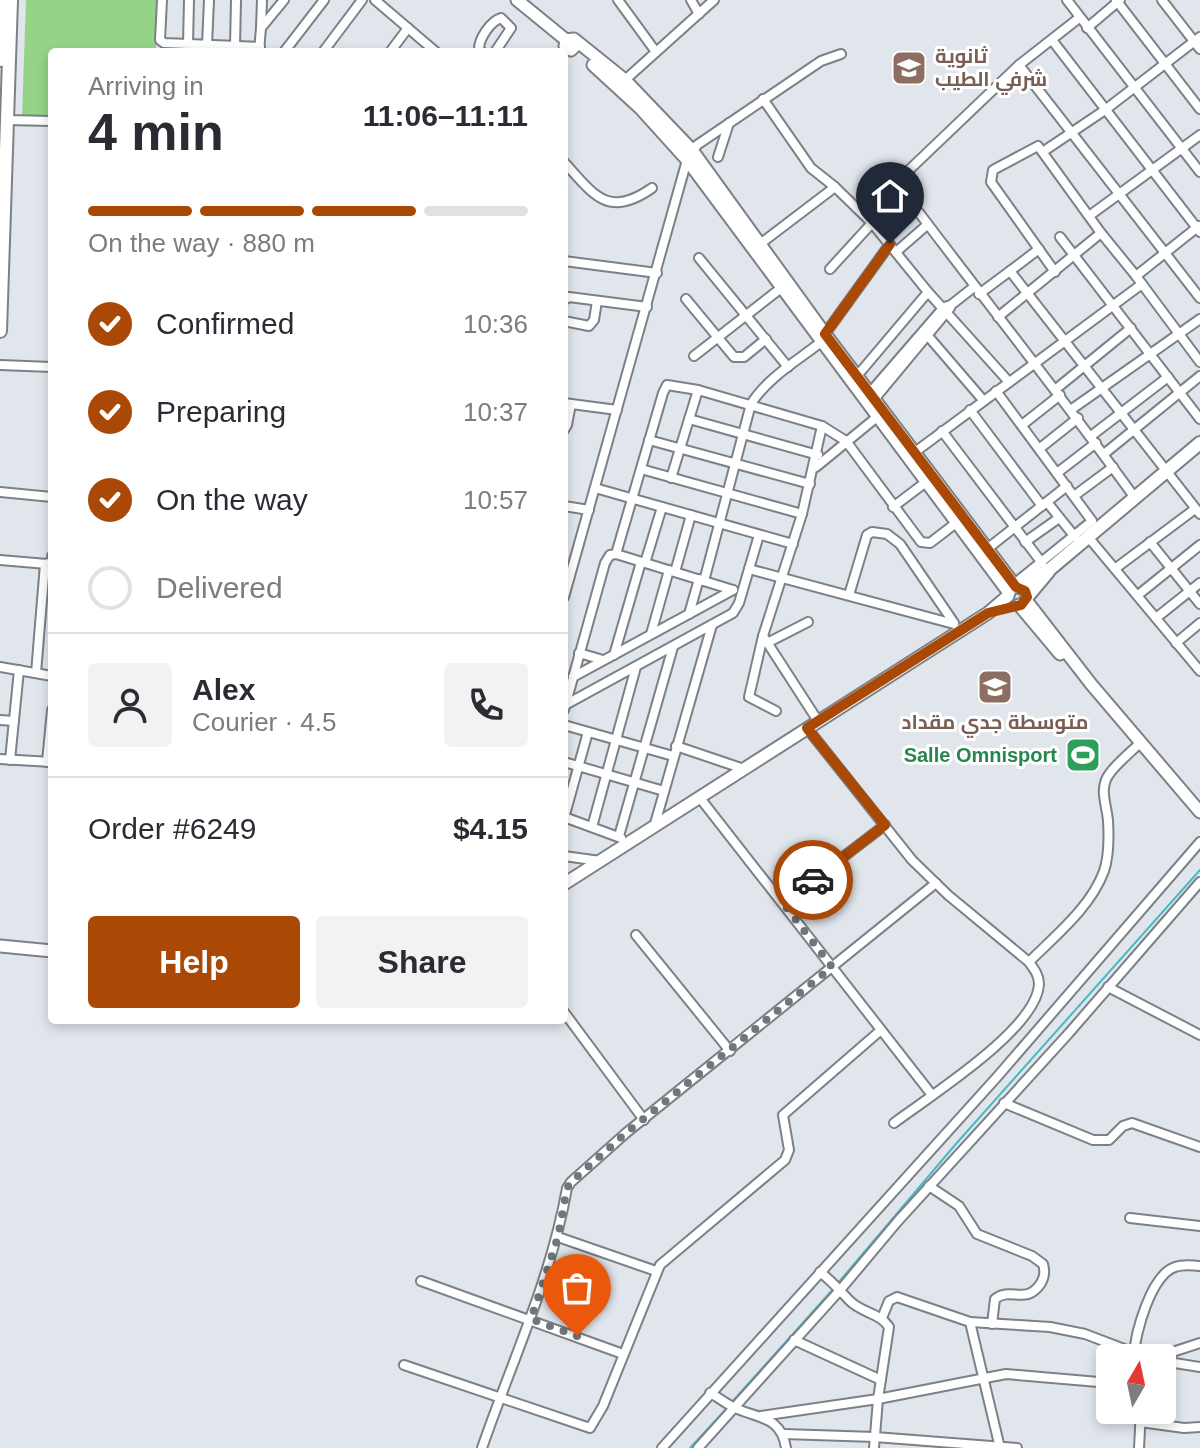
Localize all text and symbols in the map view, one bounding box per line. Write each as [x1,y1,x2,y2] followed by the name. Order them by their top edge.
[935,45,1047,95] place label: ثانوية شرفي الطيب
[890,49,928,87] school or university icon: ثانوية شرفي الطيب
[88,71,204,101] text: Arriving in
[363,99,528,132] text: 11:06–11:11
[88,103,224,161] text: 4 min
[856,162,924,244] pin
[868,174,912,218] icon: home
[88,228,315,258] text: On the way · 880 m
[88,302,132,346] icon: check
[156,307,294,340] text: Confirmed
[463,309,528,339] text: 10:36
[88,390,132,434] icon: check
[156,395,286,428] text: Preparing
[463,397,528,427] text: 10:37
[88,478,132,522] icon: check
[156,483,308,516] text: On the way
[463,485,528,515] text: 10:57
[156,571,283,604] text: Delivered
[88,663,172,747] button: person
[444,663,528,747] button: phone
[976,668,1014,706] school or university icon: متوسطة جدي مقداد
[192,673,255,706] text: Alex
[192,707,337,737] text: Courier · 4.5
[902,711,1088,738] place label: متوسطة جدي مقداد
[1064,736,1102,774] sports icon: Salle Omnisport
[904,744,1057,766] place label: Salle Omnisport
[88,812,256,845] text: Order #6249
[453,812,528,845] text: $4.15
[773,840,853,920] courier
[791,858,835,902] icon: car
[88,916,300,1008] button: Help
[316,916,528,1008] button: Share
[543,1254,611,1336] pin
[555,1266,599,1310] icon: bag
[1096,1344,1176,1424] north arrow
[1096,1344,1176,1424] map controls

